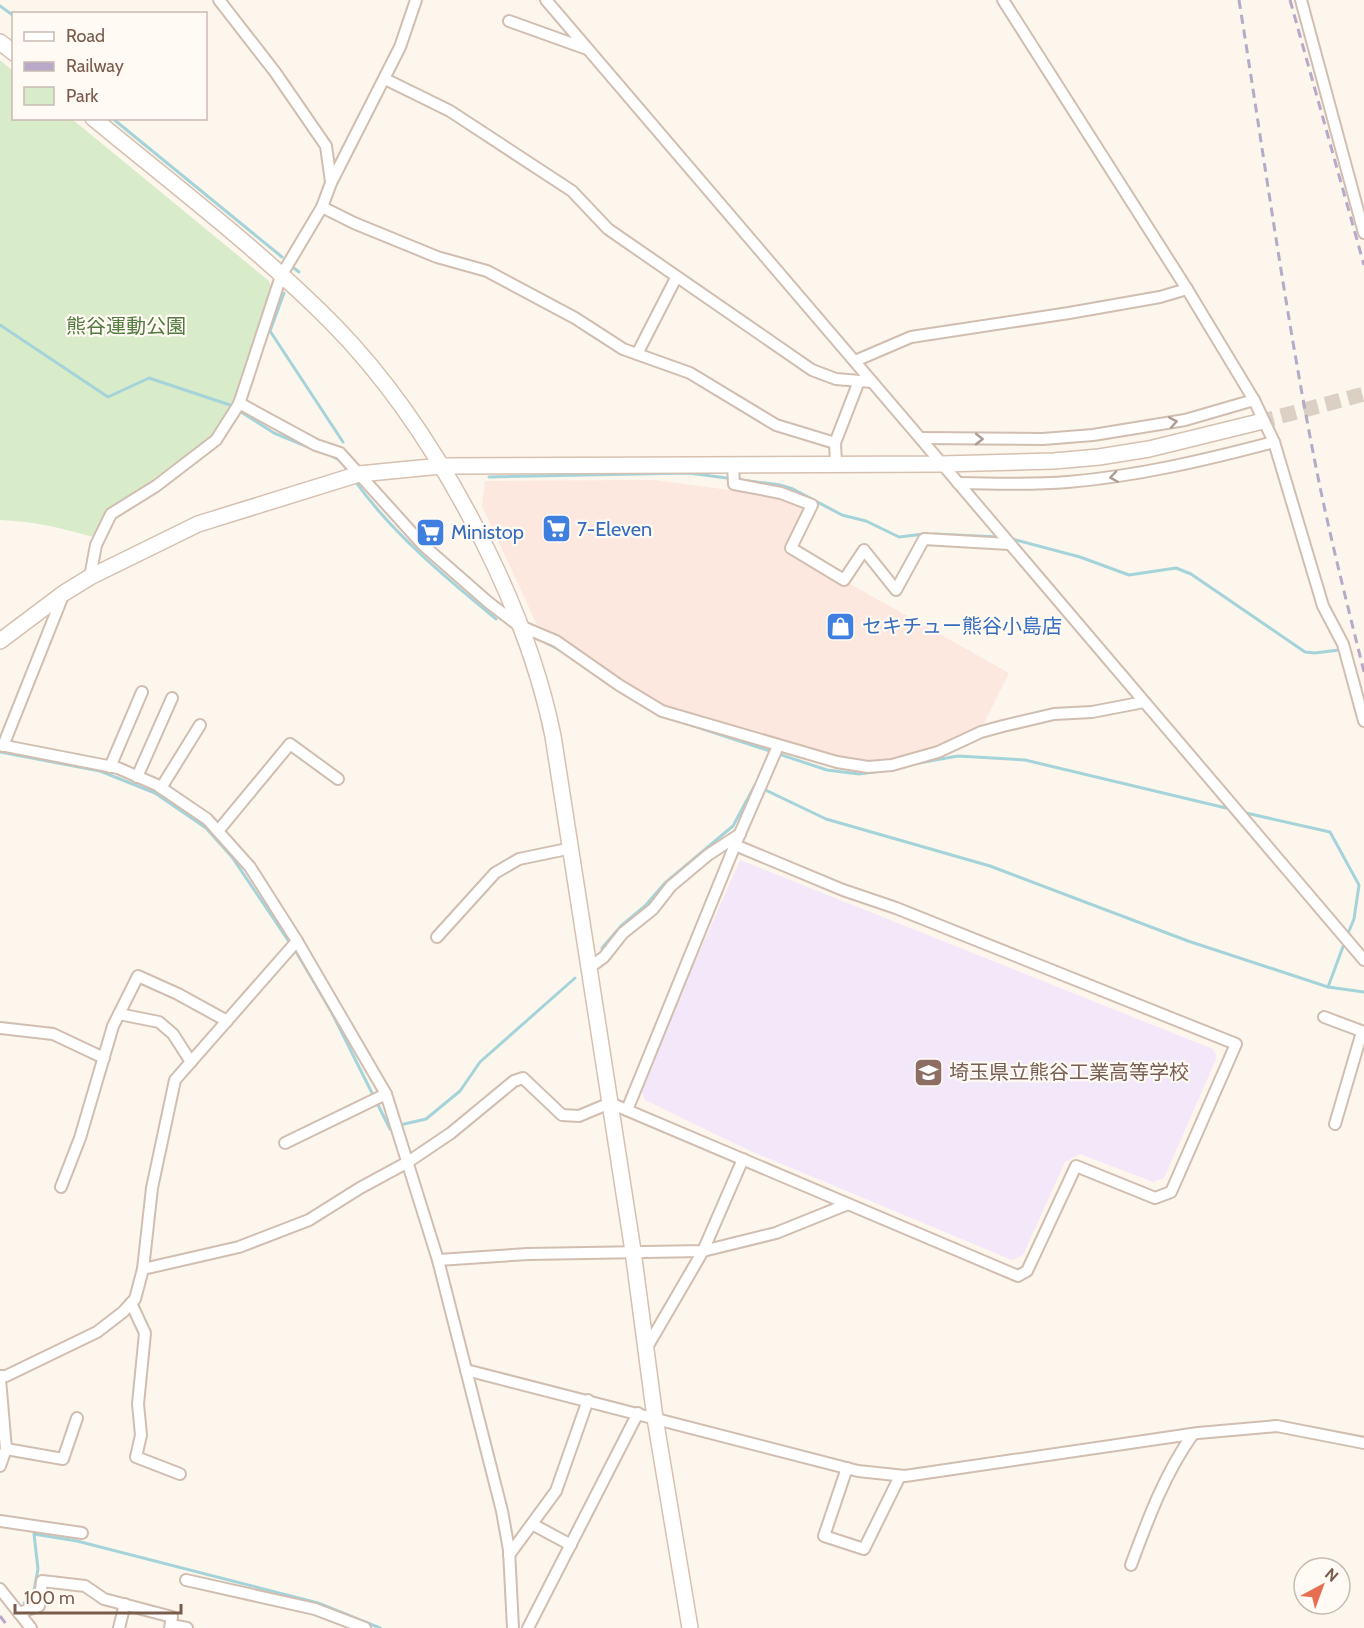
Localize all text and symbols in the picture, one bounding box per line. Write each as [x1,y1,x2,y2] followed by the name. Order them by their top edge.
[12,12,207,120] legend
[66,25,105,47] text: Road
[66,55,124,77] text: Railway
[66,85,99,107] text: Park
[66,314,186,338] park label: 熊谷運動公園
[1168,416,1177,428] one-way arrow
[975,433,984,445] one-way arrow
[1110,470,1119,482] one-way arrow
[540,513,572,545] supermarket icon: 7-Eleven
[414,516,446,548] supermarket icon: Ministop
[577,517,652,541] place label: 7-Eleven
[451,520,524,544] place label: Ministop
[825,610,857,642] shop icon: セキチュー熊谷小島店
[862,614,1062,638] place label: セキチュー熊谷小島店
[912,1056,944,1088] school or university icon: 埼玉県立熊谷工業高等学校
[949,1060,1189,1084] place label: 埼玉県立熊谷工業高等学校
[1292,1556,1352,1616] north arrow
[1321,1564,1342,1586] text: N
[15,1577,182,1615] scale bar
[24,1587,75,1609] text: 100 m

